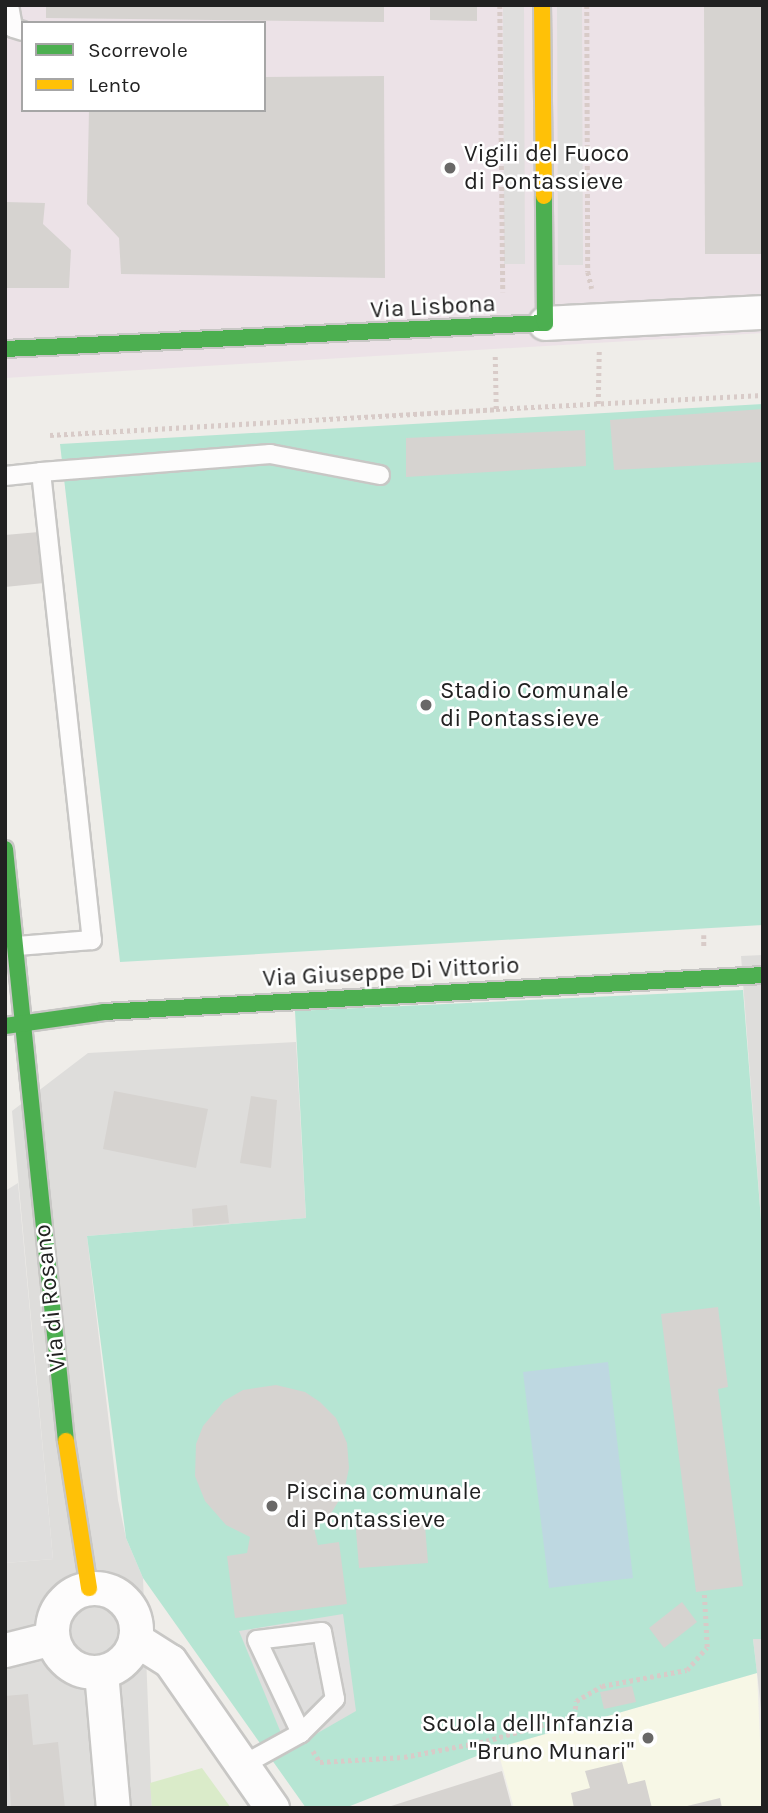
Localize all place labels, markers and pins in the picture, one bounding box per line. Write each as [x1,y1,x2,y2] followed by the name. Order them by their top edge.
[464,140,629,196] place label: Vigili del Fuoco di Pontassieve
[442,160,458,176] marker: Vigili del Fuoco di Pontassieve
[440,677,628,733] place label: Stadio Comunale di Pontassieve
[418,697,434,713] marker: Stadio Comunale di Pontassieve
[286,1478,481,1534] place label: Piscina comunale di Pontassieve
[264,1498,280,1514] marker: Piscina comunale di Pontassieve
[422,1710,634,1766] place label: Scuola dell'Infanzia "Bruno Munari"
[640,1730,656,1746] marker: Scuola dell'Infanzia "Bruno Munari"

